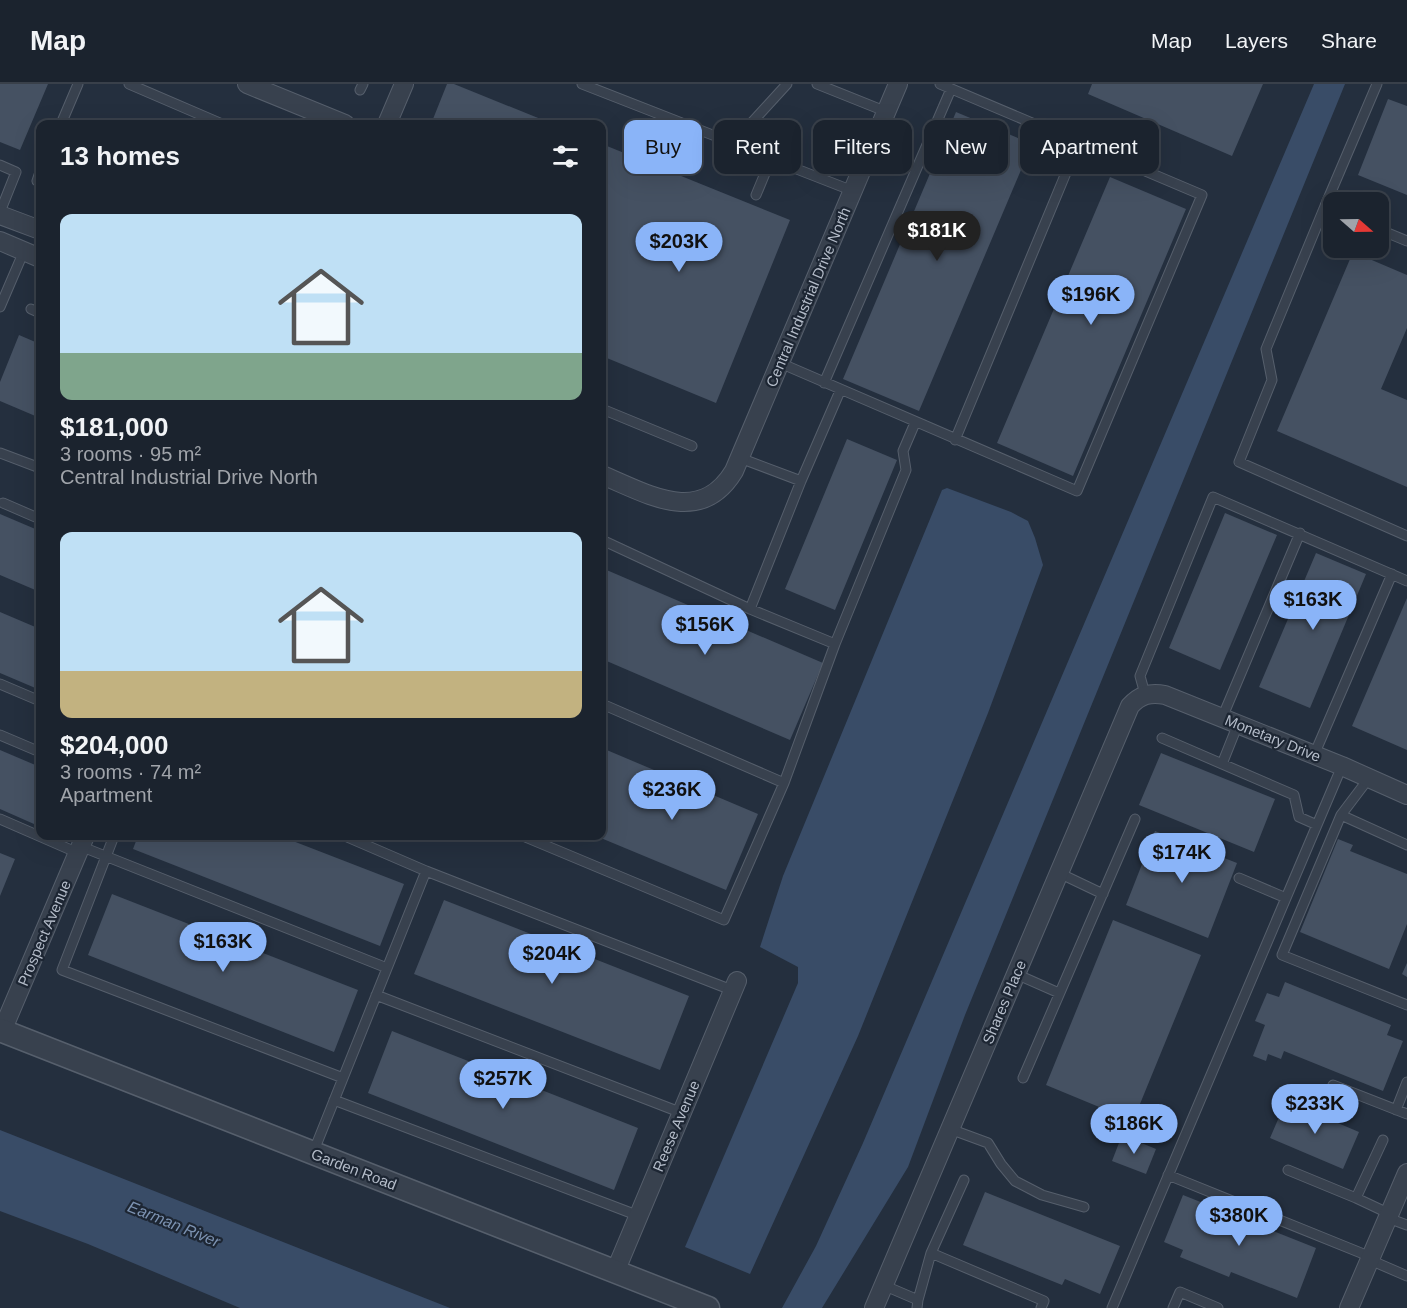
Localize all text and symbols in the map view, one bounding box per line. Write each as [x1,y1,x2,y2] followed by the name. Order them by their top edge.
[30,25,86,56] text: Map
[1151,29,1192,52] text: Map
[1225,29,1288,52] text: Layers
[1321,29,1377,52] text: Share
[624,120,702,174] chip: Buy
[714,120,801,174] chip: Rent
[813,120,912,174] chip: Filters
[924,120,1008,174] chip: New
[1020,120,1159,174] chip: Apartment
[549,140,582,173] icon: filters
[60,141,180,171] text: 13 homes
[1323,192,1389,258] north arrow
[1323,192,1389,258] map controls
[762,205,854,389] street label: Central Industrial Drive North
[895,211,979,262] pin: $181K
[908,219,966,241] text: $181K
[637,222,721,273] pin: $203K
[650,230,708,252] text: $203K
[267,253,375,361] icon: home
[1049,275,1133,326] pin: $196K
[1062,283,1120,305] text: $196K
[60,412,168,442] text: $181,000
[60,443,201,465] text: 3 rooms · 95 m²
[60,466,318,488] text: Central Industrial Drive North
[267,571,375,679] icon: home
[1271,580,1355,631] pin: $163K
[1284,588,1342,610] text: $163K
[663,605,747,656] pin: $156K
[676,613,734,635] text: $156K
[1223,711,1323,765] street label: Monetary Drive
[60,730,168,760] text: $204,000
[60,761,201,783] text: 3 rooms · 74 m²
[630,770,714,821] pin: $236K
[643,778,701,800] text: $236K
[60,784,152,806] text: Apartment
[1140,833,1224,884] pin: $174K
[1153,841,1211,863] text: $174K
[14,878,74,988] street label: Prospect Avenue
[181,922,265,973] pin: $163K
[194,930,252,952] text: $163K
[510,934,594,985] pin: $204K
[523,942,581,964] text: $204K
[979,958,1029,1046] street label: Shares Place
[461,1059,545,1110] pin: $257K
[474,1067,532,1089] text: $257K
[649,1078,703,1174] street label: Reese Avenue
[1273,1084,1357,1135] pin: $233K
[1286,1092,1344,1114] text: $233K
[1092,1104,1176,1155] pin: $186K
[1105,1112,1163,1134] text: $186K
[309,1145,399,1193] street label: Garden Road
[1197,1196,1281,1247] pin: $380K
[125,1198,223,1250] water label: Earman River
[1210,1204,1268,1226] text: $380K

